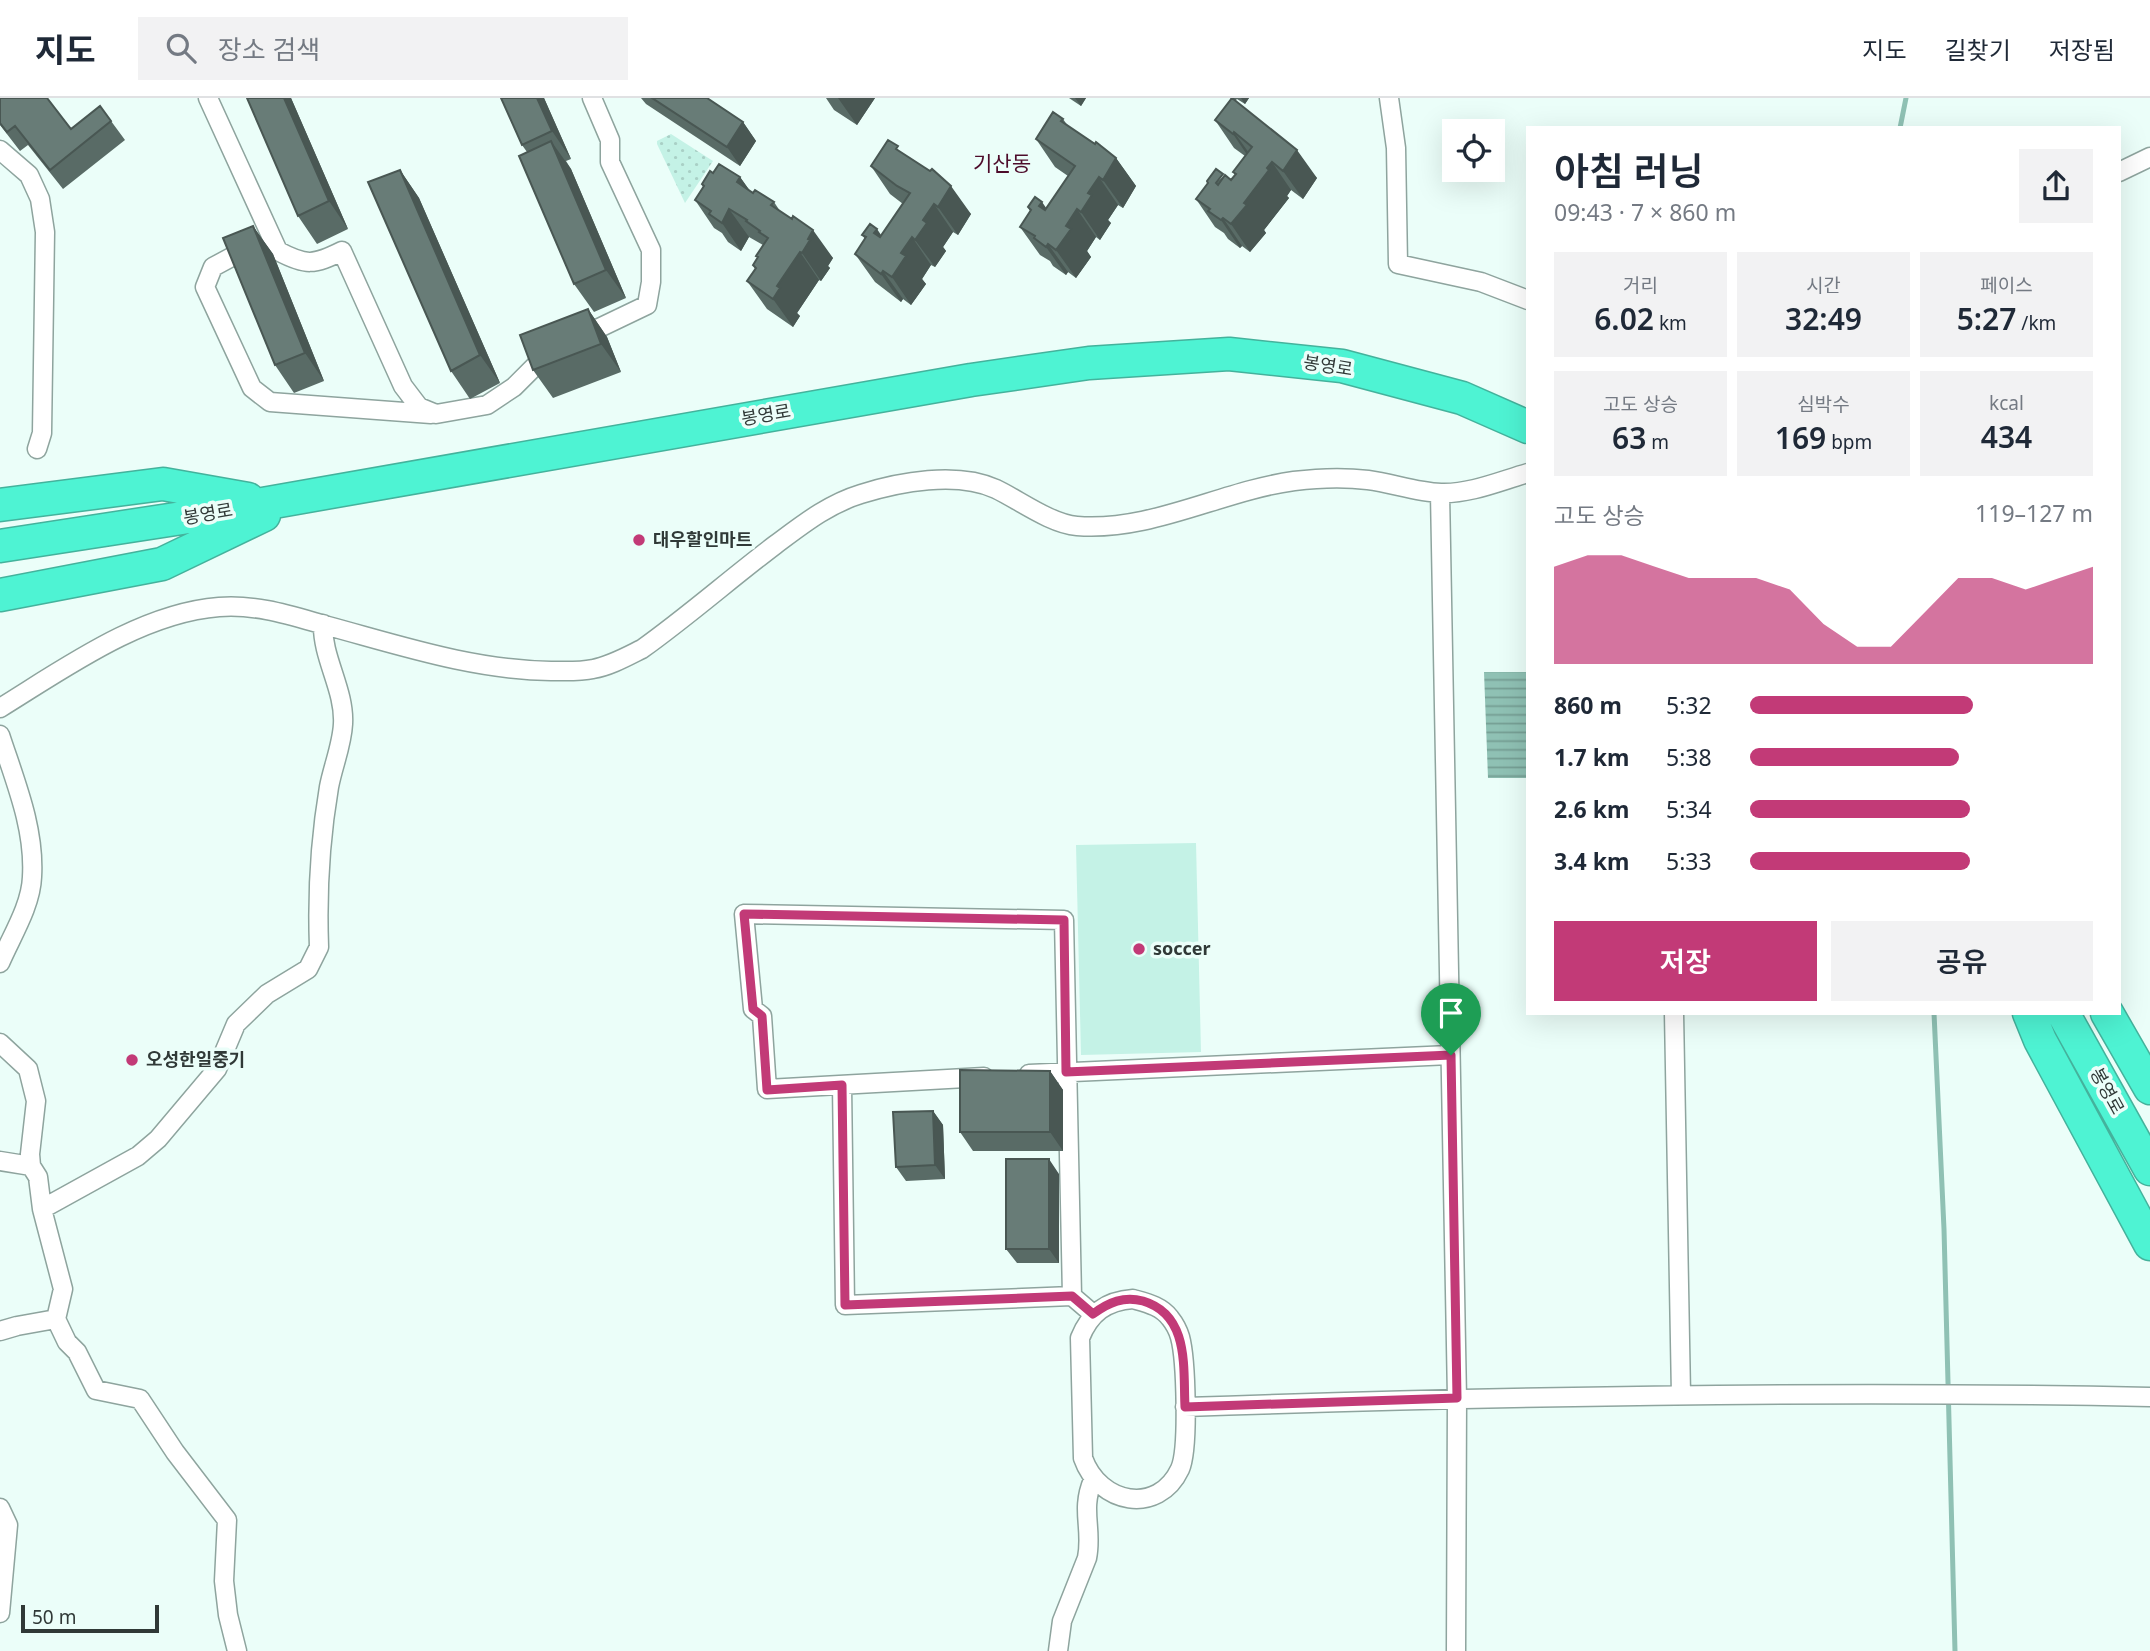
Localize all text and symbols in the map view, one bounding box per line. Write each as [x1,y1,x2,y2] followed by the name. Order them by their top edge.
[138,17,628,80] search box
[35,27,96,72] text: 지도
[162,29,200,67] icon: search
[218,31,320,67] text: 장소 검색
[1862,33,1907,66] text: 지도
[1945,33,2011,66] text: 길찾기
[2049,33,2115,66] text: 저장됨
[1442,119,1505,182] map controls
[1442,119,1505,182] button: locate
[1554,144,1704,196] text: 아침 러닝
[973,149,1031,177] district label: 기산동
[2019,149,2093,223] button: share
[1554,196,1736,228] text: 09:43 · 7 × 860 m
[1623,272,1658,298] text: 거리
[1806,272,1841,298] text: 시간
[1980,272,2033,298] text: 페이스
[1594,298,1654,339] text: 6.02
[1785,298,1862,339] text: 32:49
[1957,298,2016,339] text: 5:27
[1654,310,1687,336] text: km
[2016,310,2056,336] text: /km
[1302,349,1355,381] street label: 봉영로
[1989,390,2024,416] text: kcal
[1603,391,1678,417] text: 고도 상승
[1797,391,1850,417] text: 심박수
[739,398,792,430] street label: 봉영로
[1981,416,2032,457] text: 434
[1612,417,1646,458] text: 63
[1775,417,1826,458] text: 169
[1646,429,1669,455] text: m
[1826,429,1872,455] text: bpm
[181,497,234,529] street label: 봉영로
[1975,497,2093,529] text: 119–127 m
[1554,499,1645,531] text: 고도 상승
[653,527,752,551] place label: 대우할인마트
[631,532,647,548] marker: 대우할인마트
[1554,689,1622,721] text: 860 m
[1666,689,1712,721] text: 5:32
[1554,741,1629,773] text: 1.7 km
[1666,741,1712,773] text: 5:38
[1554,793,1629,825] text: 2.6 km
[1666,793,1712,825] text: 5:34
[1554,845,1629,877] text: 3.4 km
[1666,845,1712,877] text: 5:33
[1554,921,1817,1001] button: 저장
[1831,921,2093,1001] button: 공유
[1153,936,1211,960] place label: soccer
[1131,941,1147,957] marker: soccer
[1421,983,1481,1055] pin
[1432,994,1470,1032] icon: arrive
[146,1047,245,1071] place label: 오성한일중기
[124,1052,140,1068] marker: 오성한일중기
[2085,1063,2130,1118] street label: 봉영로
[21,1602,159,1634] scale bar
[32,1604,76,1630] text: 50 m

